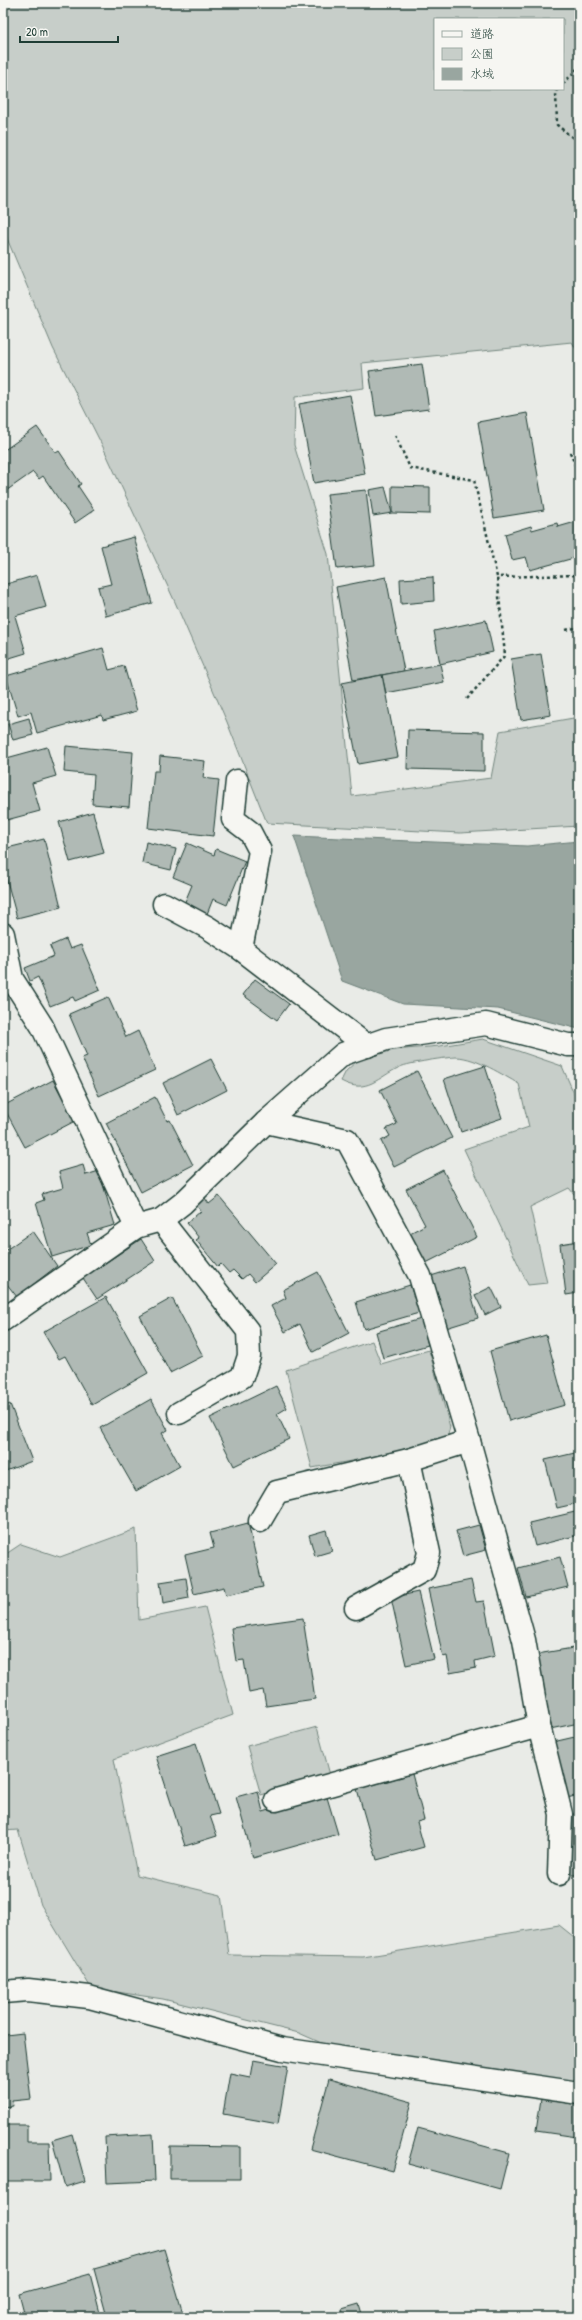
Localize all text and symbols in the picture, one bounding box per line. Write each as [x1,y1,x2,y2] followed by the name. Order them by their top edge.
[20,18,118,44] scale bar
[434,18,564,90] legend
[26,23,48,40] text: 20 m
[470,25,494,42] text: 道路
[470,45,494,62] text: 公園
[470,65,494,82] text: 水域

